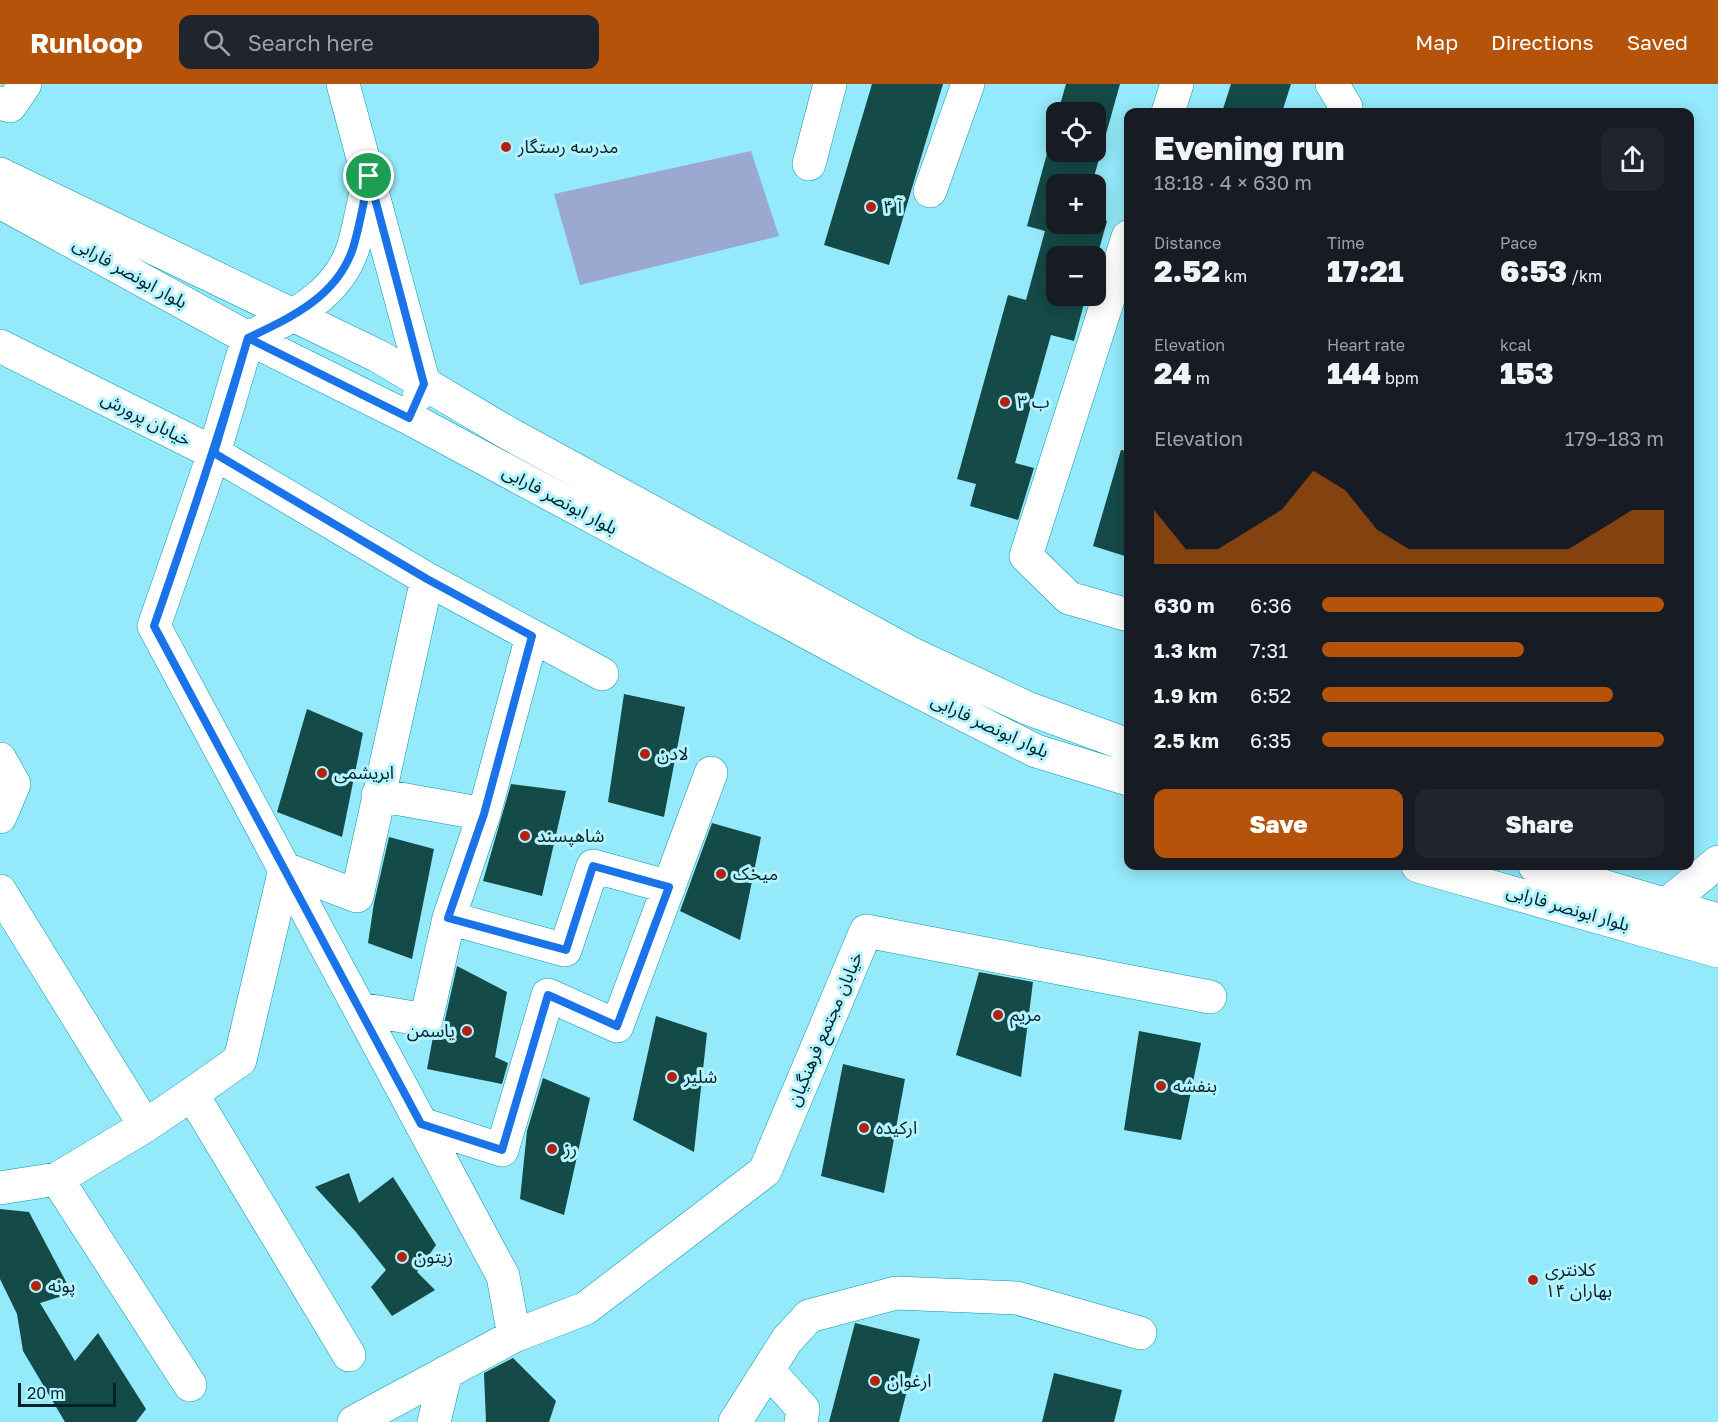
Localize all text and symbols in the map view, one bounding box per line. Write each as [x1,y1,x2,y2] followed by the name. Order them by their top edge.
[179,15,599,69] search box
[30,26,143,59] text: Runloop
[200,26,233,59] icon: search
[248,29,374,56] text: Search here
[1415,29,1458,55] text: Map
[1491,29,1594,55] text: Directions
[1627,29,1688,55] text: Saved
[1046,102,1106,306] map controls
[1046,102,1106,162] button: locate
[1154,128,1345,167] text: Evening run
[1601,128,1664,191] button: share
[517,135,618,158] place label: مدرسه رستگار
[499,140,513,154] marker: مدرسه رستگار
[343,150,394,201] pin
[352,159,385,192] icon: arrive
[1154,170,1312,194] text: 18:18 · 4 × 630 m
[1046,174,1106,234] button: +
[883,195,903,217] place label: آ ۴
[864,200,878,214] marker: آ ۴
[69,232,191,313] street label: بلوار ابونصر فارابی
[1154,233,1221,253] text: Distance
[1327,233,1365,253] text: Time
[1500,233,1537,253] text: Pace
[1046,246,1106,306] button: −
[1154,253,1220,289] text: 2.52
[1327,253,1404,289] text: 17:21
[1500,253,1567,289] text: 6:53
[1220,266,1247,286] text: km
[1567,266,1602,286] text: /km
[1154,335,1225,355] text: Elevation
[1327,335,1405,355] text: Heart rate
[1500,335,1532,355] text: kcal
[1154,355,1192,391] text: 24
[1327,355,1381,391] text: 144
[1500,355,1554,391] text: 153
[1192,368,1210,388] text: m
[1381,368,1419,388] text: bpm
[97,386,195,451] street label: خیابان پرورش
[1017,390,1050,412] place label: ب ۳
[998,395,1012,409] marker: ب ۳
[1154,426,1243,450] text: Elevation
[1565,426,1664,450] text: 179–183 m
[499,460,622,540] street label: بلوار ابونصر فارابی
[1154,593,1214,617] text: 630 m
[1250,593,1292,617] text: 6:36
[1154,638,1217,662] text: 1.3 km
[1250,638,1288,662] text: 7:31
[1154,683,1218,707] text: 1.9 km
[1250,683,1291,707] text: 6:52
[928,688,1053,763] street label: بلوار ابونصر فارابی
[1154,728,1219,752] text: 2.5 km
[1250,728,1291,752] text: 6:35
[657,742,688,765] place label: لادن
[638,747,652,761] marker: لادن
[334,761,394,784] place label: ابریشمی
[315,766,329,780] marker: ابریشمی
[1154,789,1403,858] button: Save
[1415,789,1664,858] button: Share
[537,824,604,847] place label: شاهپسند
[518,829,532,843] marker: شاهپسند
[733,862,778,884] place label: میخک
[714,867,728,881] marker: میخک
[1504,879,1632,936] street label: بلوار ابونصر فارابی
[782,948,870,1111] street label: خیابان مجتمع فرهنگیان
[1010,1003,1042,1028] place label: مریم
[991,1008,1005,1022] marker: مریم
[407,1019,455,1042] place label: یاسمن
[460,1024,474,1038] marker: یاسمن
[683,1065,717,1088] place label: شلیر
[665,1070,679,1084] marker: شلیر
[1173,1074,1217,1096] place label: بنفشه
[1154,1079,1168,1093] marker: بنفشه
[876,1116,917,1139] place label: ارکیده
[857,1121,871,1135] marker: ارکیده
[563,1137,577,1160] place label: رز
[545,1142,559,1156] marker: رز
[414,1245,453,1268] place label: زیتون
[395,1250,409,1264] marker: زیتون
[1545,1258,1612,1302] place label: کلانتری ۱۴ بهاران
[1526,1273,1540,1287] marker: کلانتری ۱۴ بهاران
[48,1274,75,1297] place label: پونه
[29,1279,43,1293] marker: پونه
[887,1369,932,1392] place label: ارغوان
[868,1374,882,1388] marker: ارغوان
[18,1380,116,1408] scale bar
[27,1383,64,1403] text: 20 m

